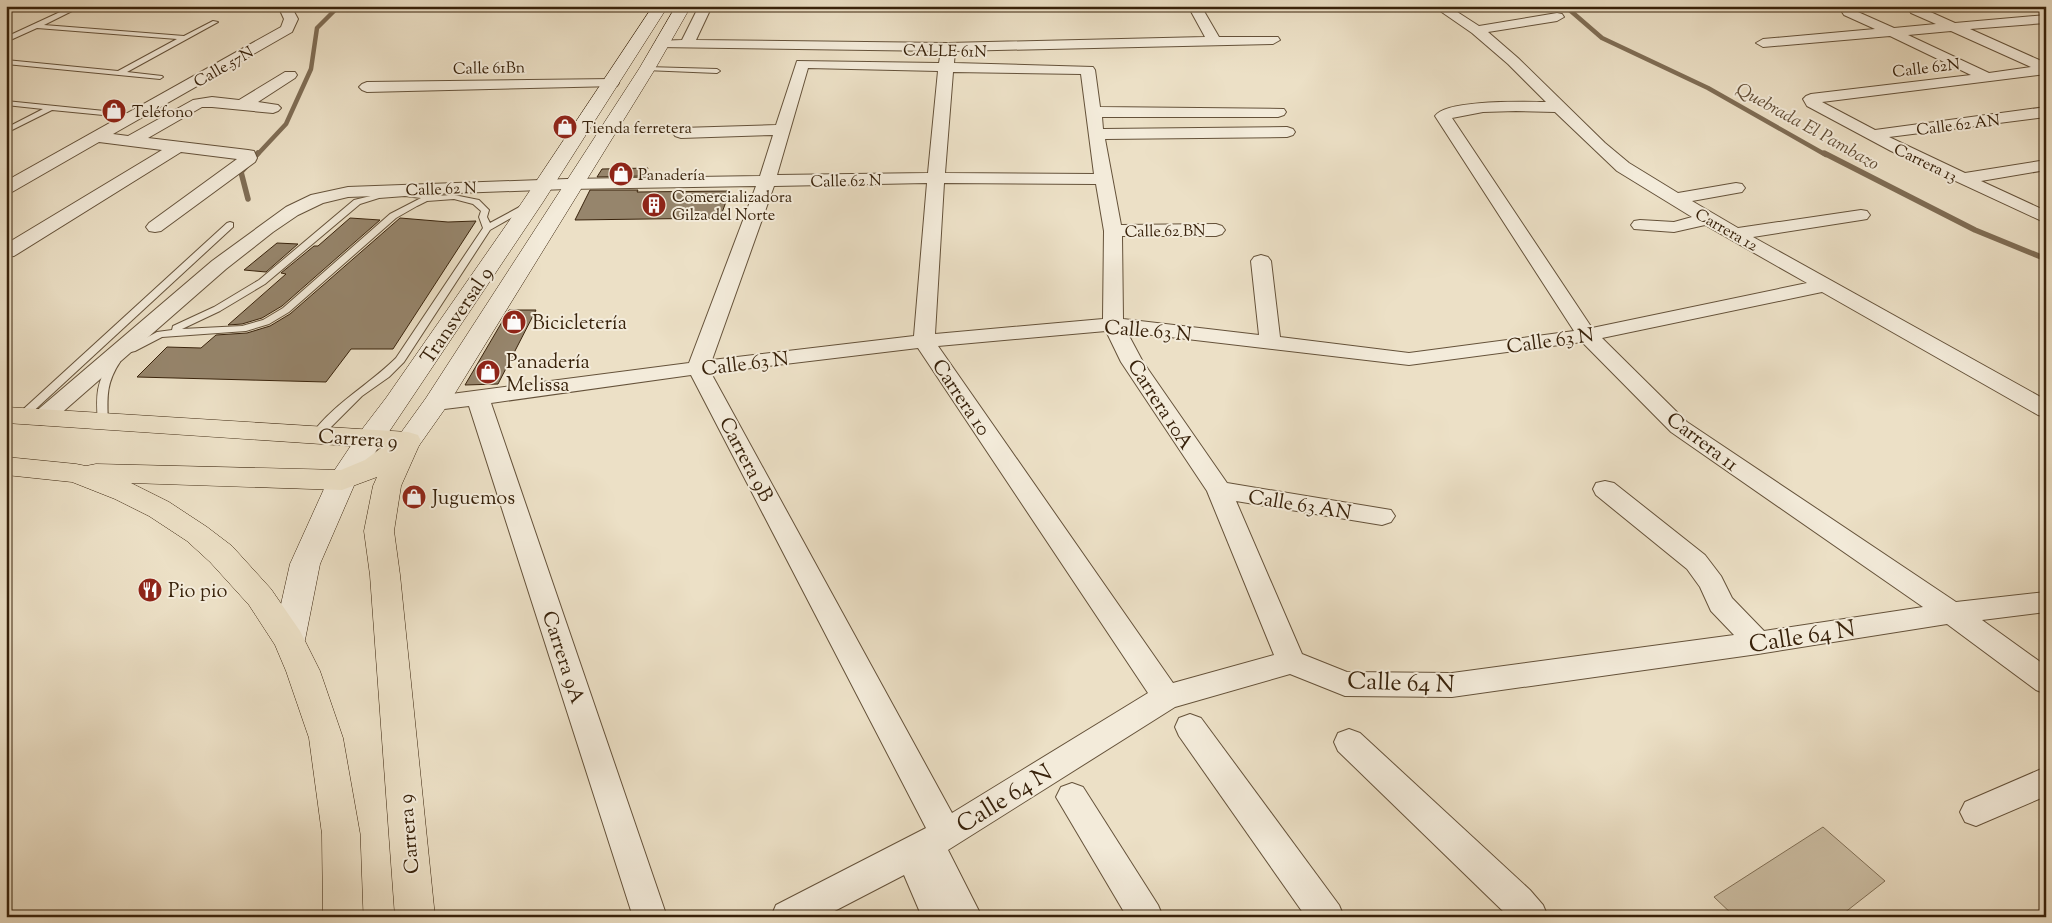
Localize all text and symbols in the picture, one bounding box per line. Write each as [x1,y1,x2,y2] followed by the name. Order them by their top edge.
[903,40,987,65] street label: CALLE 61N
[190,42,259,95] street label: Calle 57N
[1891,54,1962,85] street label: Calle 62N
[453,57,526,82] street label: Calle 61Bn
[1731,78,1883,178] water label: Quebrada El Pambazo
[101,98,127,124] shop icon: Teléfono
[132,102,193,125] place label: Teléfono
[1915,110,2002,143] street label: Calle 62 AN
[552,114,578,140] shop icon: Tienda ferretera
[582,118,692,141] place label: Tienda ferretera
[1889,139,1960,189] street label: Carrera 13
[608,161,634,187] shop icon: Panadería
[638,165,706,188] place label: Panadería
[810,170,882,195] street label: Calle 62 N
[405,178,477,203] street label: Calle 62 N
[672,187,793,228] place label: Comercializadora Gilza del Norte
[641,192,667,218] building icon: Comercializadora Gilza del Norte
[1690,204,1762,259] street label: Carrera 12
[1124,220,1206,245] street label: Calle 62 BN
[415,262,501,371] street label: Transversal 9
[501,309,527,335] shop icon: Bicicletería
[532,310,627,339] place label: Bicicletería
[1103,314,1193,351] street label: Calle 63 N
[1505,322,1596,363] street label: Calle 63 N
[700,346,791,385] street label: Calle 63 N
[506,349,590,401] place label: Panadería Melissa
[924,354,996,443] street label: Carrera 10
[1119,354,1199,456] street label: Carrera 10A
[475,359,501,385] shop icon: Panadería Melissa
[1659,406,1744,480] street label: Carrera 11
[710,413,779,508] street label: Carrera 9B
[317,423,399,458] street label: Carrera 9
[401,484,427,510] shop icon: Juguemos
[1246,484,1353,529] street label: Calle 63 AN
[431,485,515,514] place label: Juguemos
[137,577,163,603] restaurant icon: Pio pio
[168,578,227,607] place label: Pio pio
[533,608,590,708] street label: Carrera 9A
[1747,613,1858,663] street label: Calle 64 N
[1347,665,1455,703] street label: Calle 64 N
[951,757,1060,843] street label: Calle 64 N
[393,793,428,875] street label: Carrera 9

